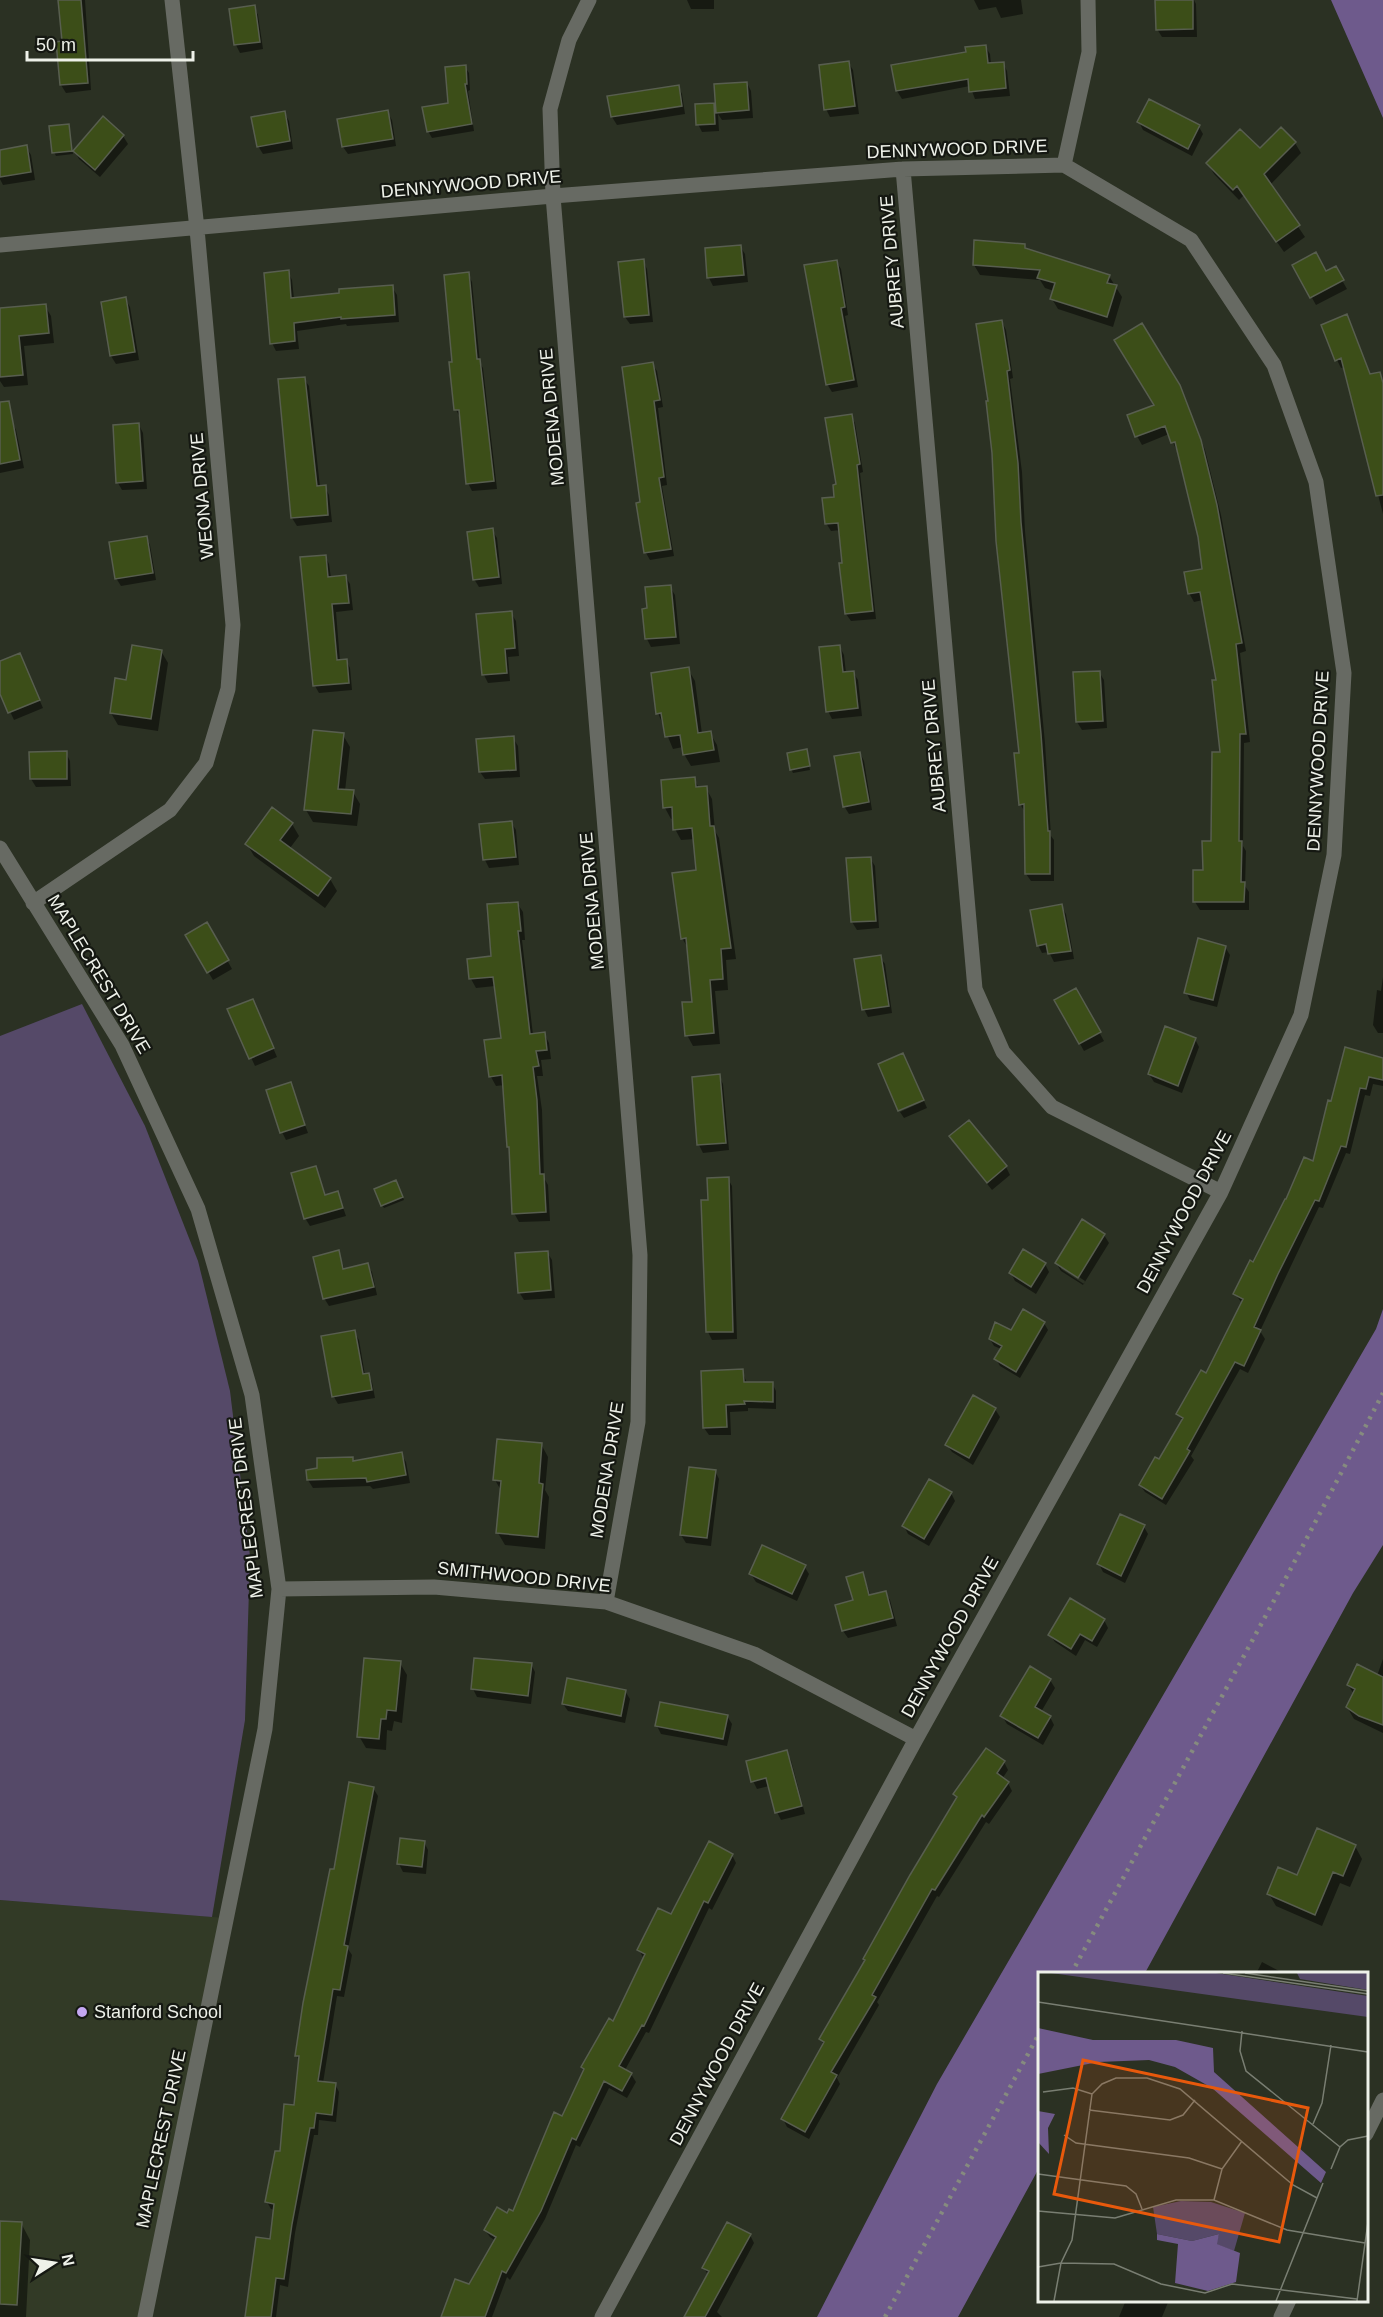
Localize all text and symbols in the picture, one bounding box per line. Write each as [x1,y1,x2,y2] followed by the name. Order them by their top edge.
[27,24,194,62] scale bar
[36,35,76,55] text: 50 m
[866,136,1048,162] street label: DENNYWOOD DRIVE
[380,166,562,202] street label: DENNYWOOD DRIVE
[876,195,908,329] street label: AUBREY DRIVE
[536,347,568,487] street label: MODENA DRIVE
[187,432,217,560] street label: WEONA DRIVE
[1303,670,1333,852] street label: DENNYWOOD DRIVE
[918,679,950,813] street label: AUBREY DRIVE
[576,831,608,971] street label: MODENA DRIVE
[44,891,154,1057] street label: MAPLECREST DRIVE
[1133,1127,1235,1297] street label: DENNYWOOD DRIVE
[586,1400,628,1540] street label: MODENA DRIVE
[225,1417,267,1599] street label: MAPLECREST DRIVE
[897,1553,1003,1721] street label: DENNYWOOD DRIVE
[436,1558,612,1596] street label: SMITHWOOD DRIVE
[1038,1972,1368,2302] inset map
[666,1979,768,2149] street label: DENNYWOOD DRIVE
[94,2002,222,2022] place label: Stanford School
[75,2005,89,2019] marker: Stanford School
[132,2048,190,2230] street label: MAPLECREST DRIVE
[24,2233,84,2293] north arrow
[59,2253,78,2267] text: N

